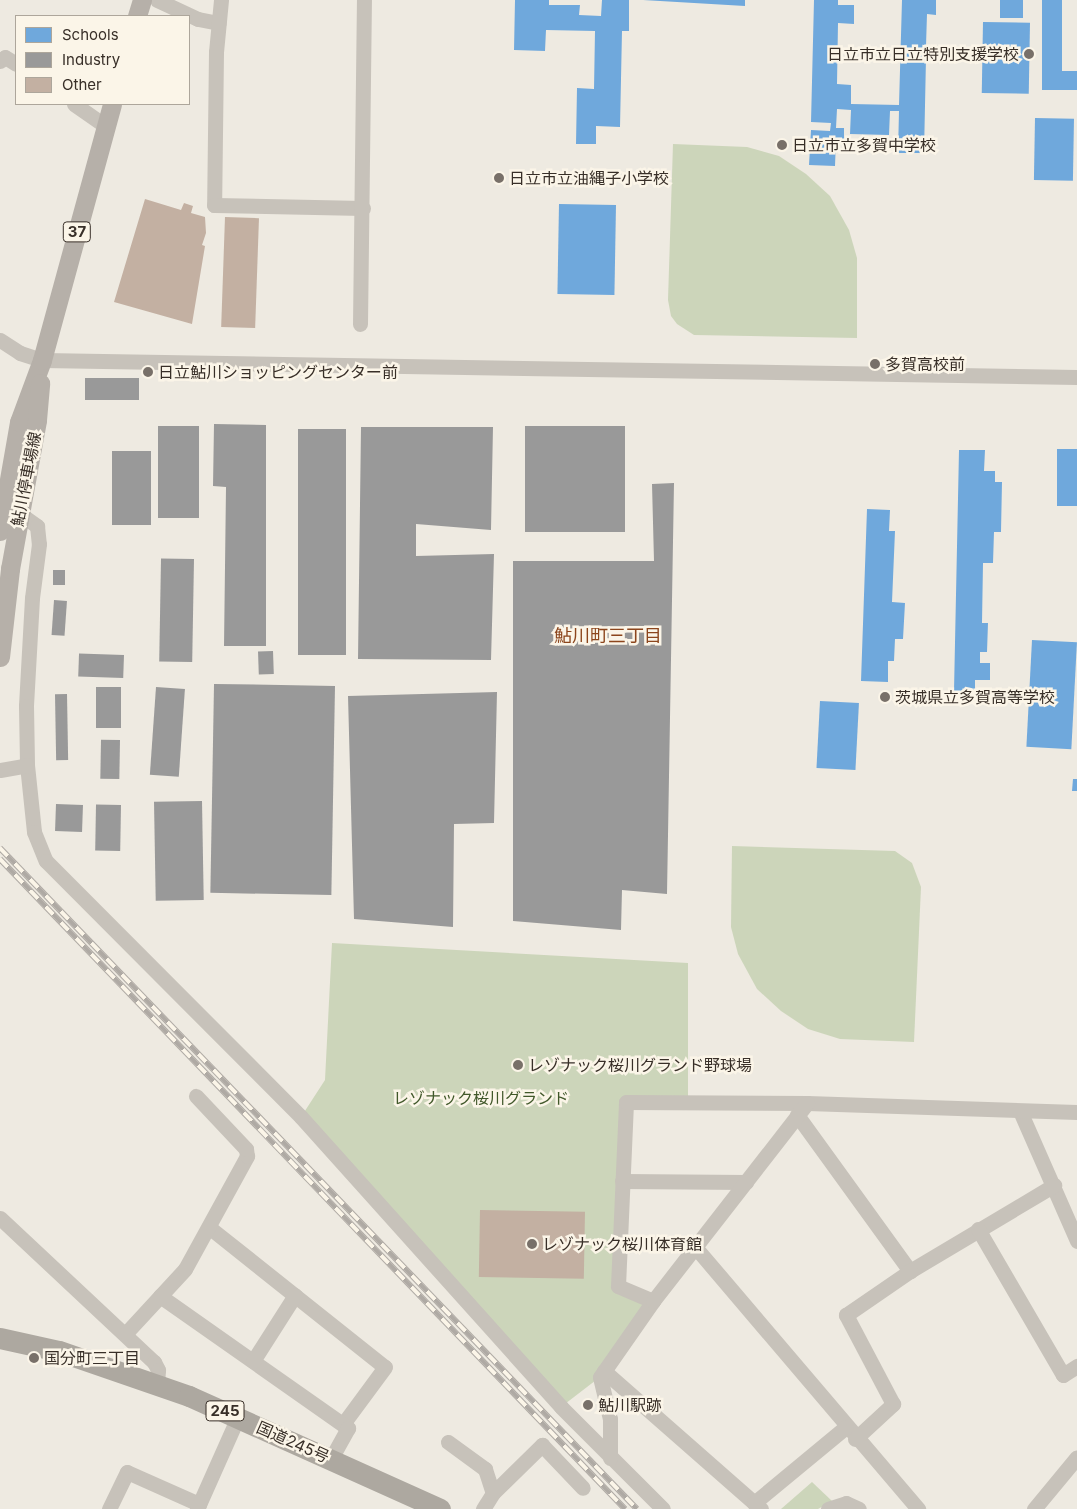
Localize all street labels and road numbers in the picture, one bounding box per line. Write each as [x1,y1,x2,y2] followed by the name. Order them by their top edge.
[62,220,92,244] road number: 37
[7,430,45,528] street label: 鮎川停車場線
[205,1398,245,1424] road number: 245
[254,1417,332,1467] street label: 国道245号

